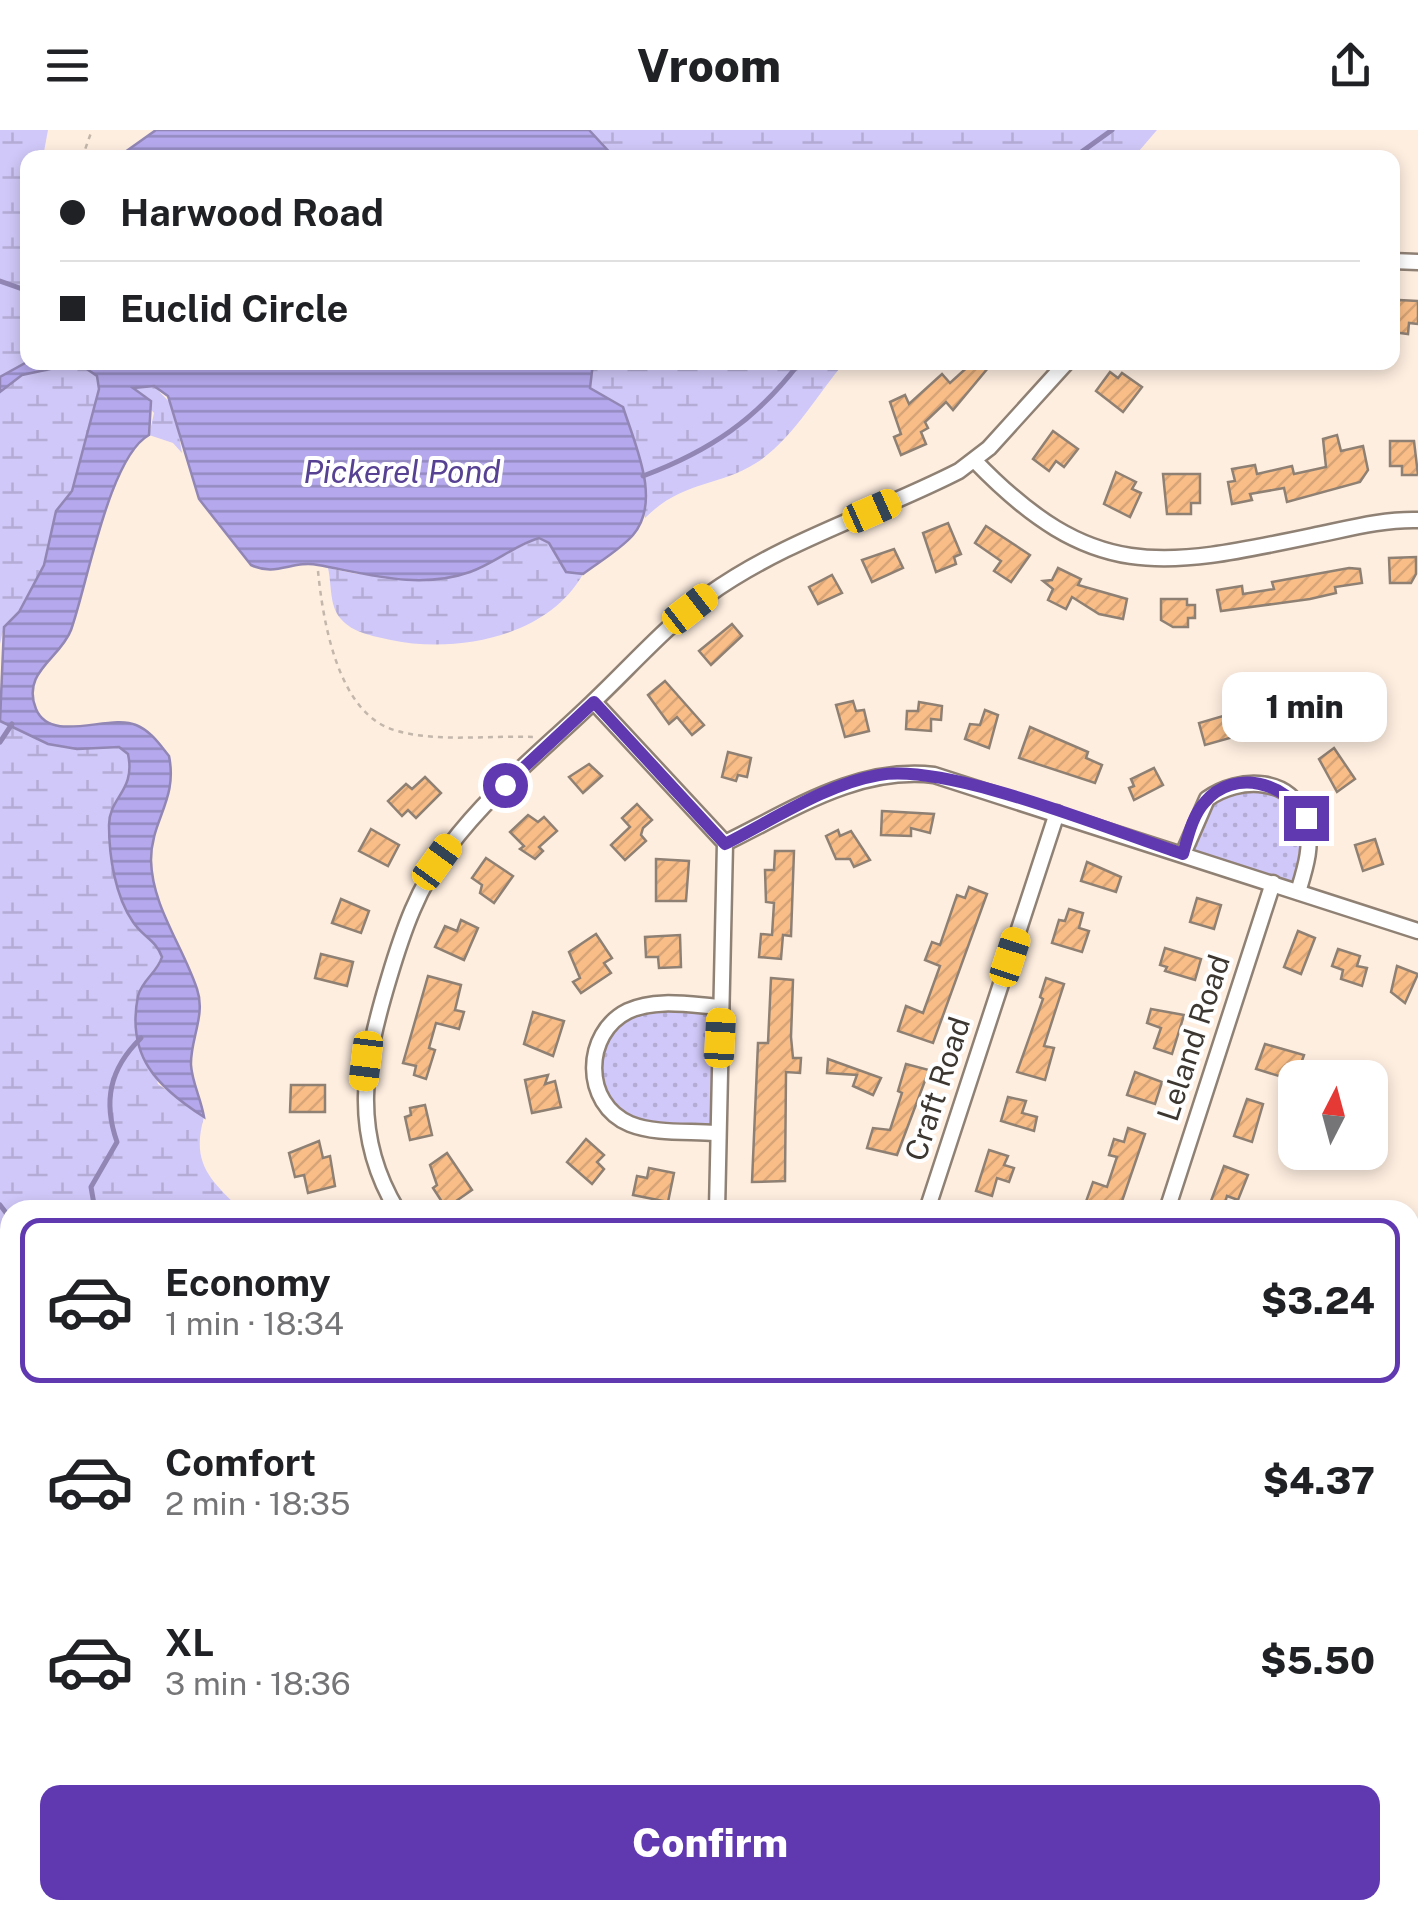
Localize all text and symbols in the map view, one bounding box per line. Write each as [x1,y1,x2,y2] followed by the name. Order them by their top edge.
[40,38,95,93] icon: menu
[1323,38,1378,93] icon: share
[637,39,781,92] text: Vroom
[120,190,384,235] text: Harwood Road
[120,286,348,331] text: Euclid Circle
[303,453,501,490] water label: Pickerel Pond
[838,485,906,537] car
[657,579,723,639] car
[1224,673,1388,743] callout: 1 min
[1265,688,1344,725] text: 1 min
[483,763,528,808] route start
[1284,796,1329,841] route end
[407,829,467,895] car
[986,924,1034,990] car
[1149,950,1237,1125] street label: Leland Road
[703,1007,737,1069] car
[897,1012,977,1165] street label: Craft Road
[347,1029,385,1093] car
[1278,1060,1388,1170] north arrow
[1278,1060,1388,1170] map controls
[45,1256,135,1346] icon: car
[165,1260,331,1305] text: Economy
[1261,1278,1375,1323] text: $3.24
[165,1305,344,1342] text: 1 min · 18:34
[45,1436,135,1526] icon: car
[165,1440,316,1485] text: Comfort
[1263,1458,1375,1503] text: $4.37
[165,1485,350,1522] text: 2 min · 18:35
[45,1616,135,1706] icon: car
[165,1620,214,1665] text: XL
[1260,1638,1375,1683] text: $5.50
[165,1665,351,1702] text: 3 min · 18:36
[40,1785,1380,1900] button: Confirm

